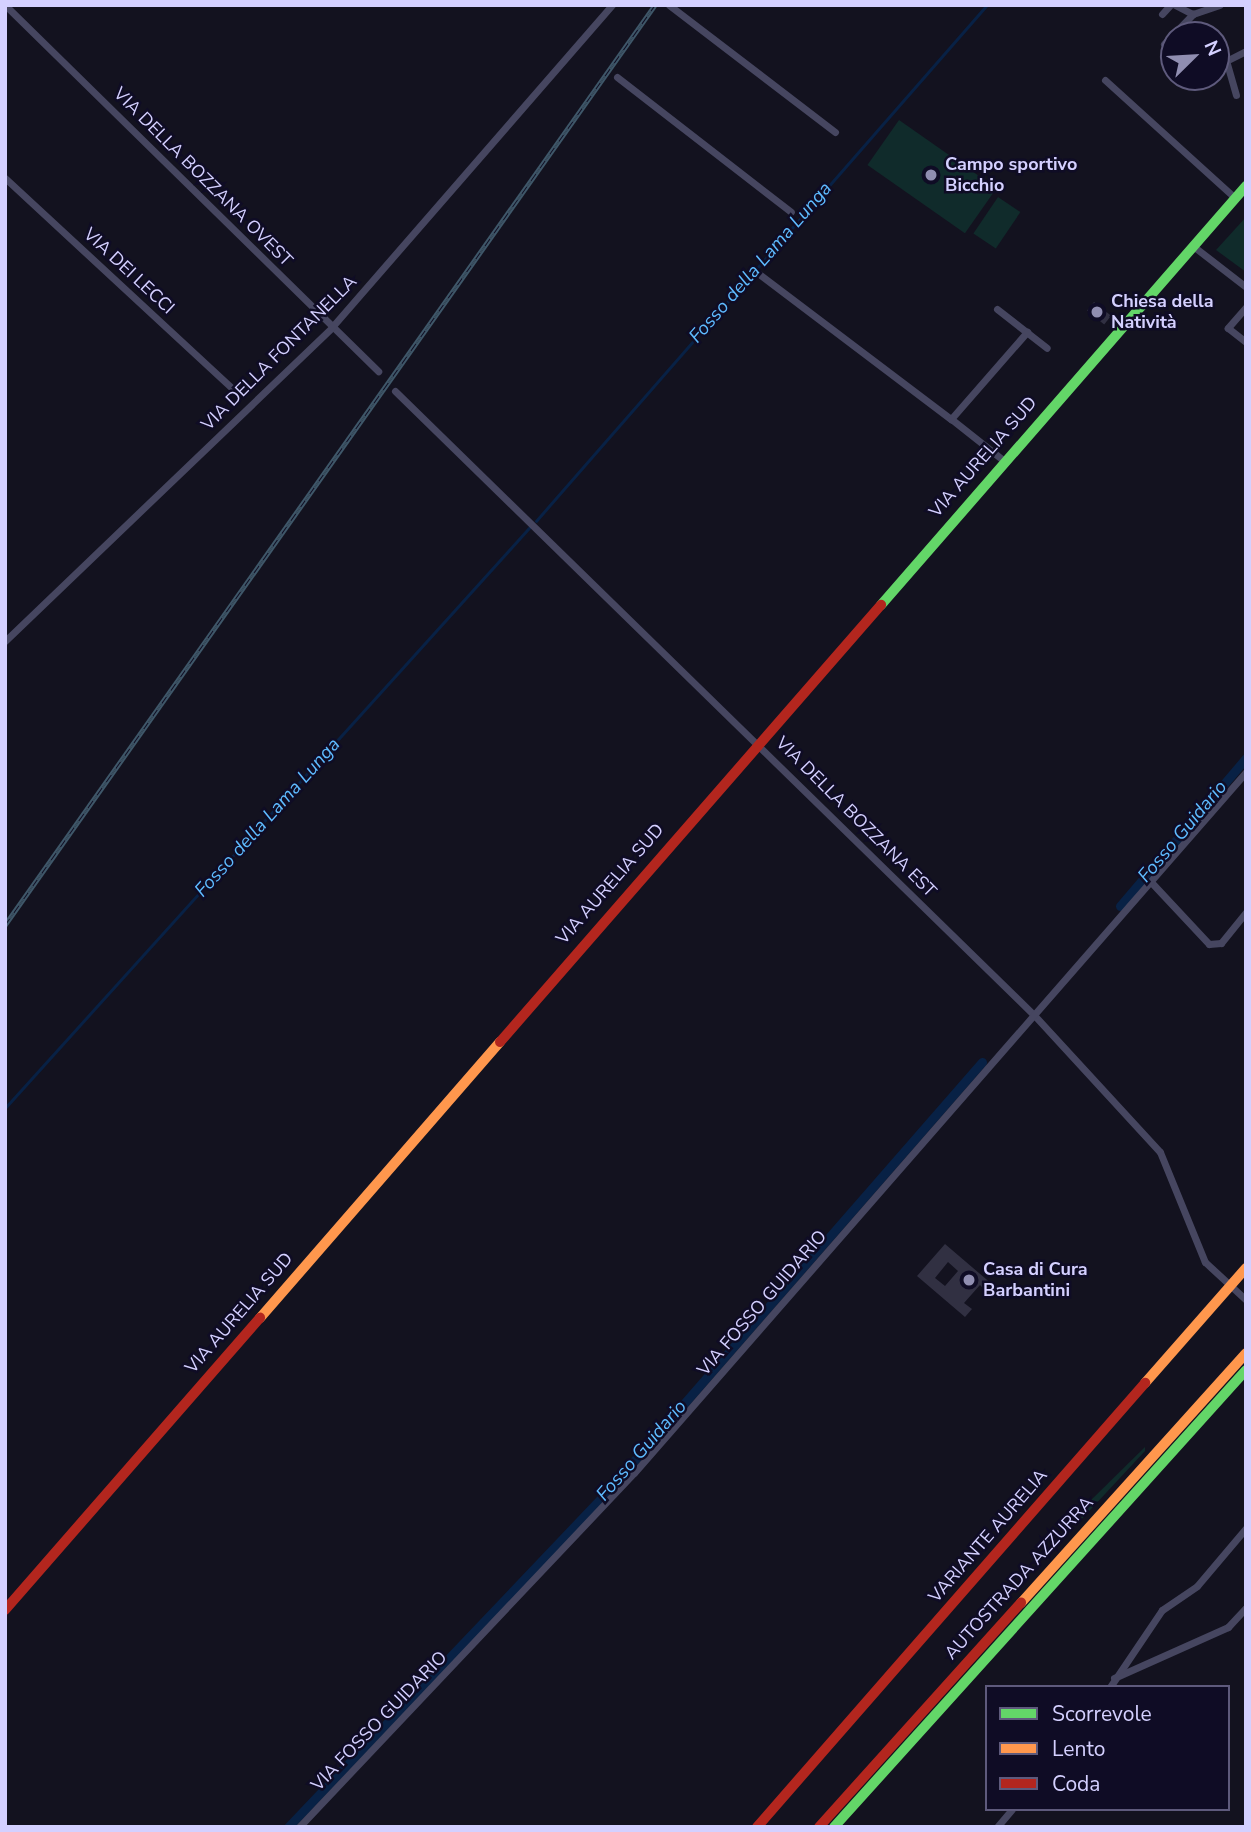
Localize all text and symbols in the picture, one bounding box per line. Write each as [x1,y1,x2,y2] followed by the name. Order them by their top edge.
[1160,21,1230,91] north arrow
[1198,36,1227,60] text: N
[109,83,297,271] street label: VIA DELLA BOZZANA OVEST
[945,154,1077,196] place label: Campo sportivo Bicchio
[923,167,939,183] marker: Campo sportivo Bicchio
[685,178,837,348] water label: Fosso della Lama Lunga
[79,223,179,319] street label: VIA DEI LECCI
[197,271,361,435] street label: VIA DELLA FONTANELLA
[1111,291,1213,334] place label: Chiesa della Natività
[1089,304,1105,320] marker: Chiesa della Natività
[925,392,1041,522] street label: VIA AURELIA SUD
[771,732,941,902] street label: VIA DELLA BOZZANA EST
[191,734,345,902] water label: Fosso della Lama Lunga
[1134,776,1232,888] water label: Fosso Guidario
[552,819,668,949] street label: VIA AURELIA SUD
[693,1226,831,1380] street label: VIA FOSSO GUIDARIO
[181,1248,297,1378] street label: VIA AURELIA SUD
[983,1259,1088,1302] place label: Casa di Cura Barbantini
[961,1272,977,1288] marker: Casa di Cura Barbantini
[592,1396,692,1506] water label: Fosso Guidario
[924,1465,1052,1607] street label: VARIANTE AURELIA
[940,1492,1098,1664] street label: AUTOSTRADA AZZURRA
[307,1647,451,1795] street label: VIA FOSSO GUIDARIO
[985,1685,1230,1811] legend
[1052,1700,1152,1728] text: Scorrevole
[1052,1735,1105,1763] text: Lento
[1052,1770,1100,1798] text: Coda

